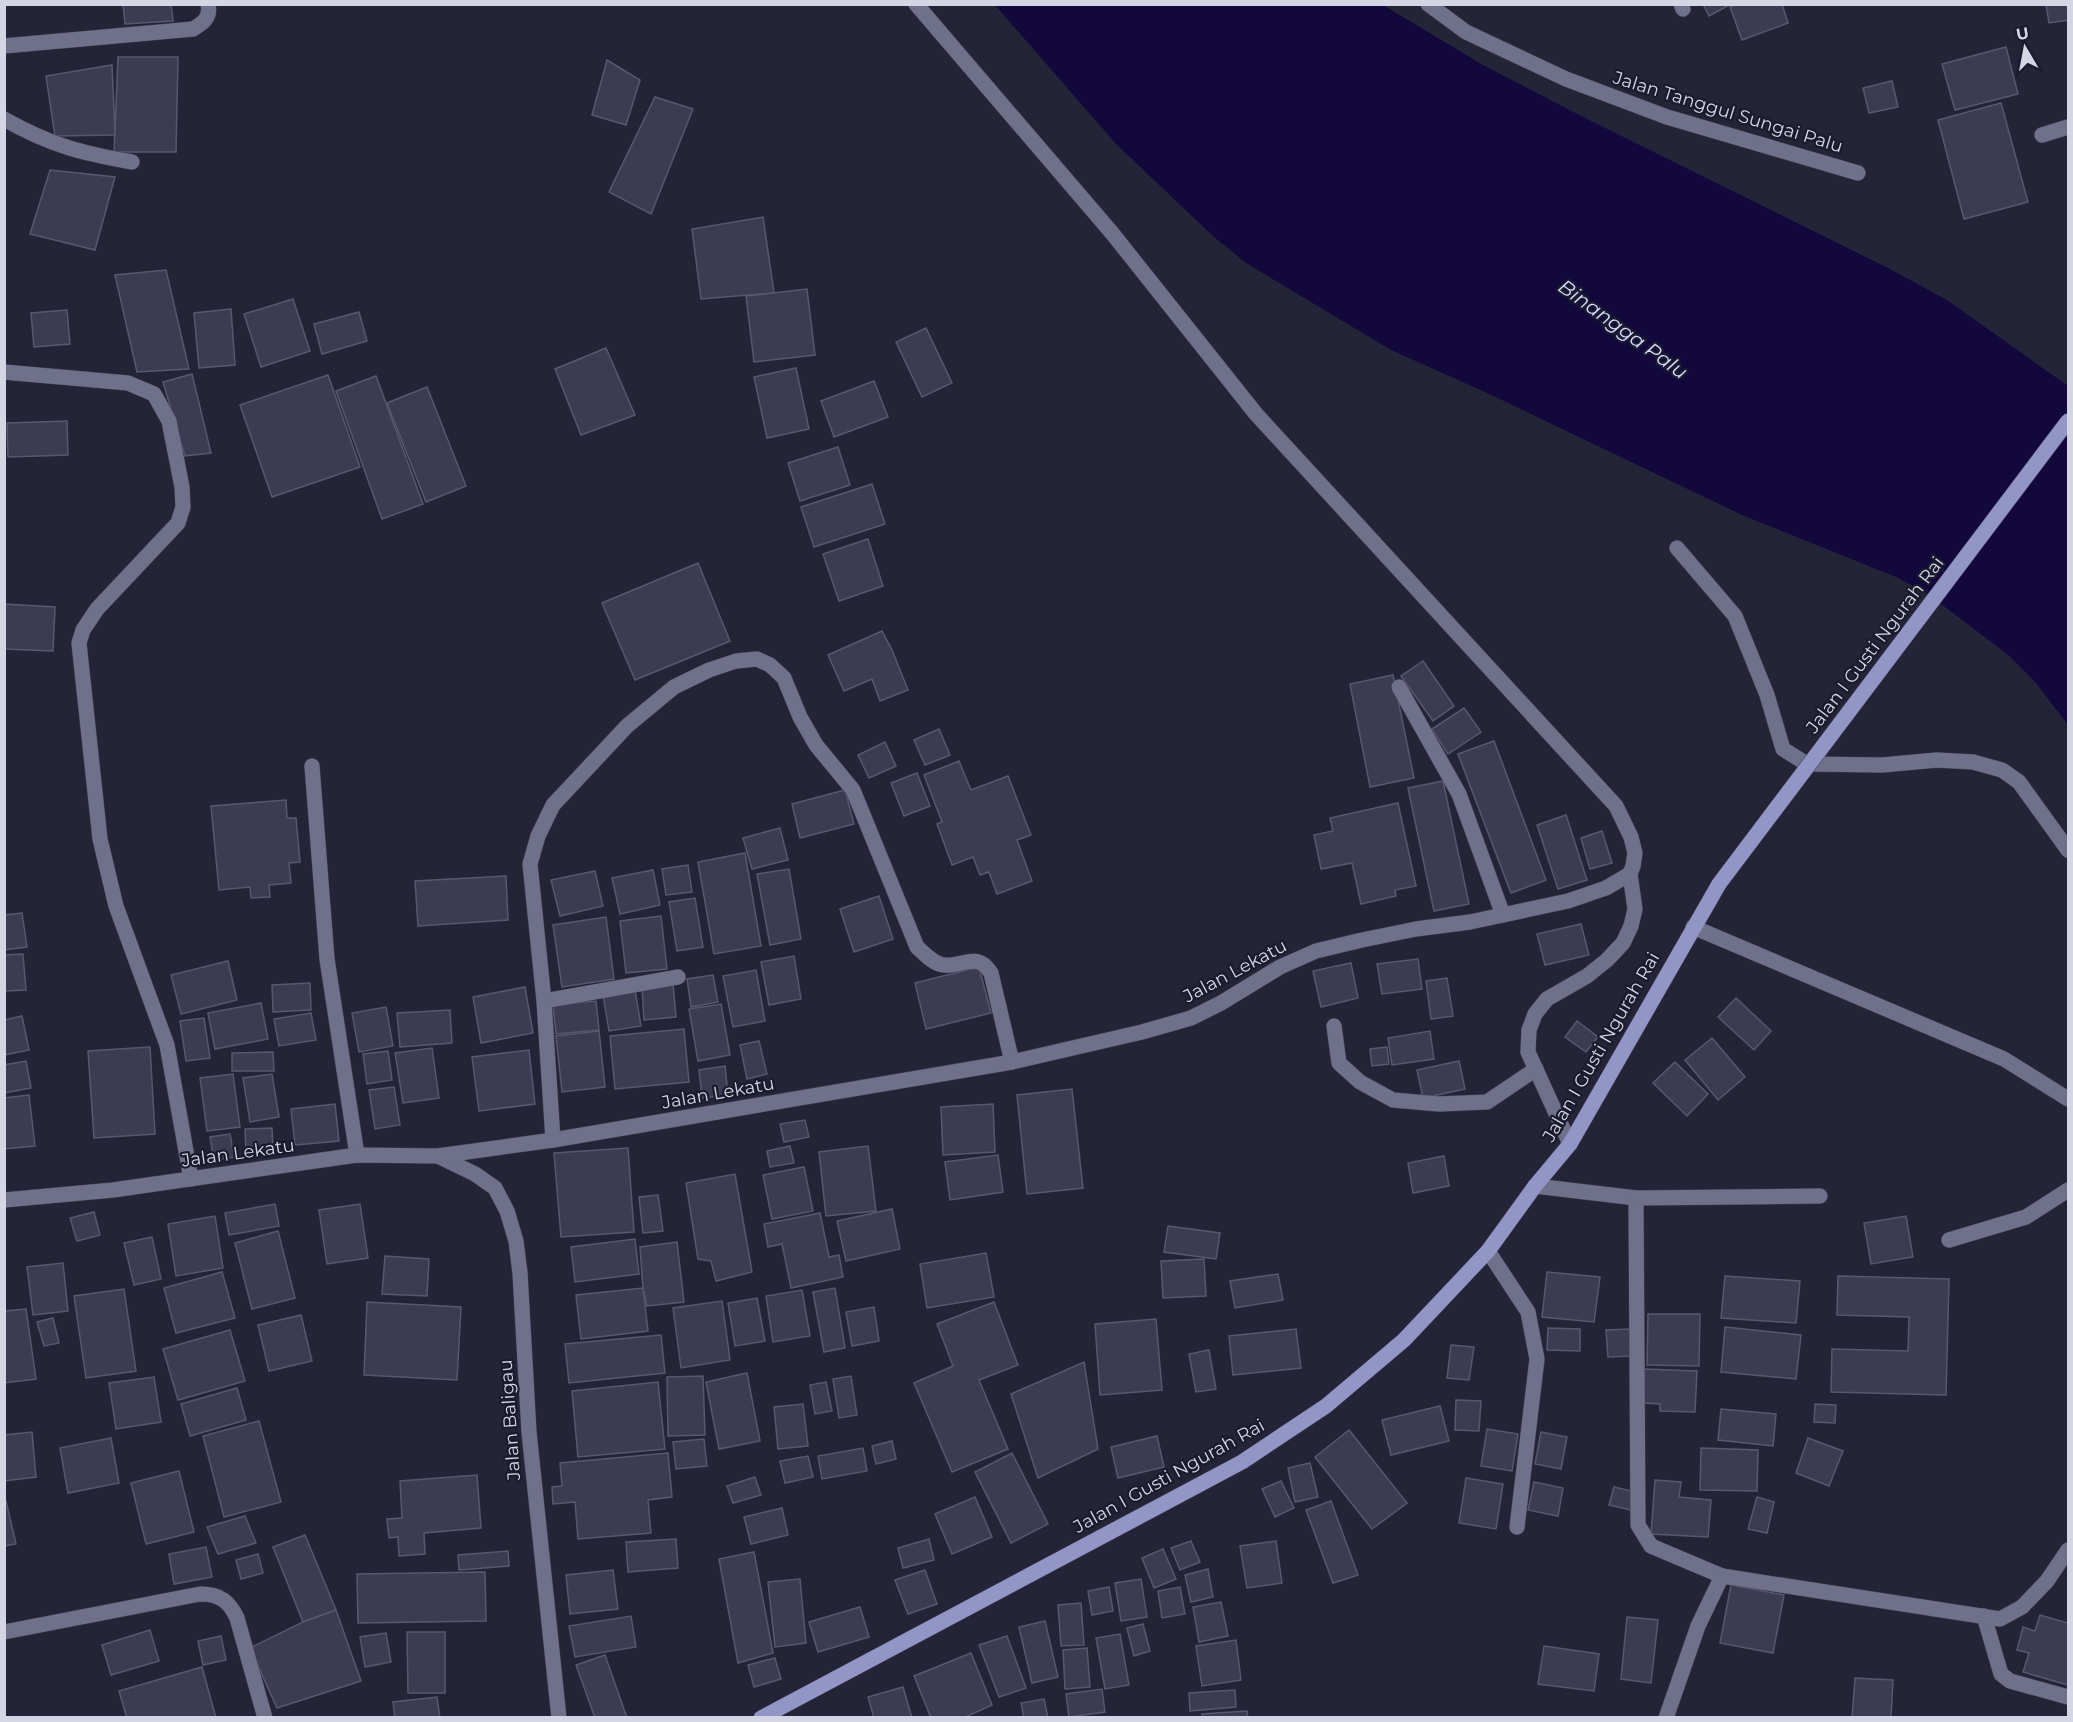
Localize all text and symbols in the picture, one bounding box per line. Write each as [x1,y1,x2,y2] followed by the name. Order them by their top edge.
[1995,18,2055,78] north arrow
[2015,23,2030,44] text: U
[1610,66,1845,157] street label: Jalan Tanggul Sungai Palu
[1554,274,1692,384] water label: Binangga Palu
[1801,552,1949,738] street label: Jalan I Gusti Ngurah Rai
[1179,935,1290,1008] street label: Jalan Lekatu
[1537,948,1664,1147] street label: Jalan I Gusti Ngurah Rai
[659,1072,776,1114] street label: Jalan Lekatu
[179,1134,296,1172] street label: Jalan Lekatu
[495,1359,525,1482] street label: Jalan Baligau
[1069,1414,1268,1538] street label: Jalan I Gusti Ngurah Rai

